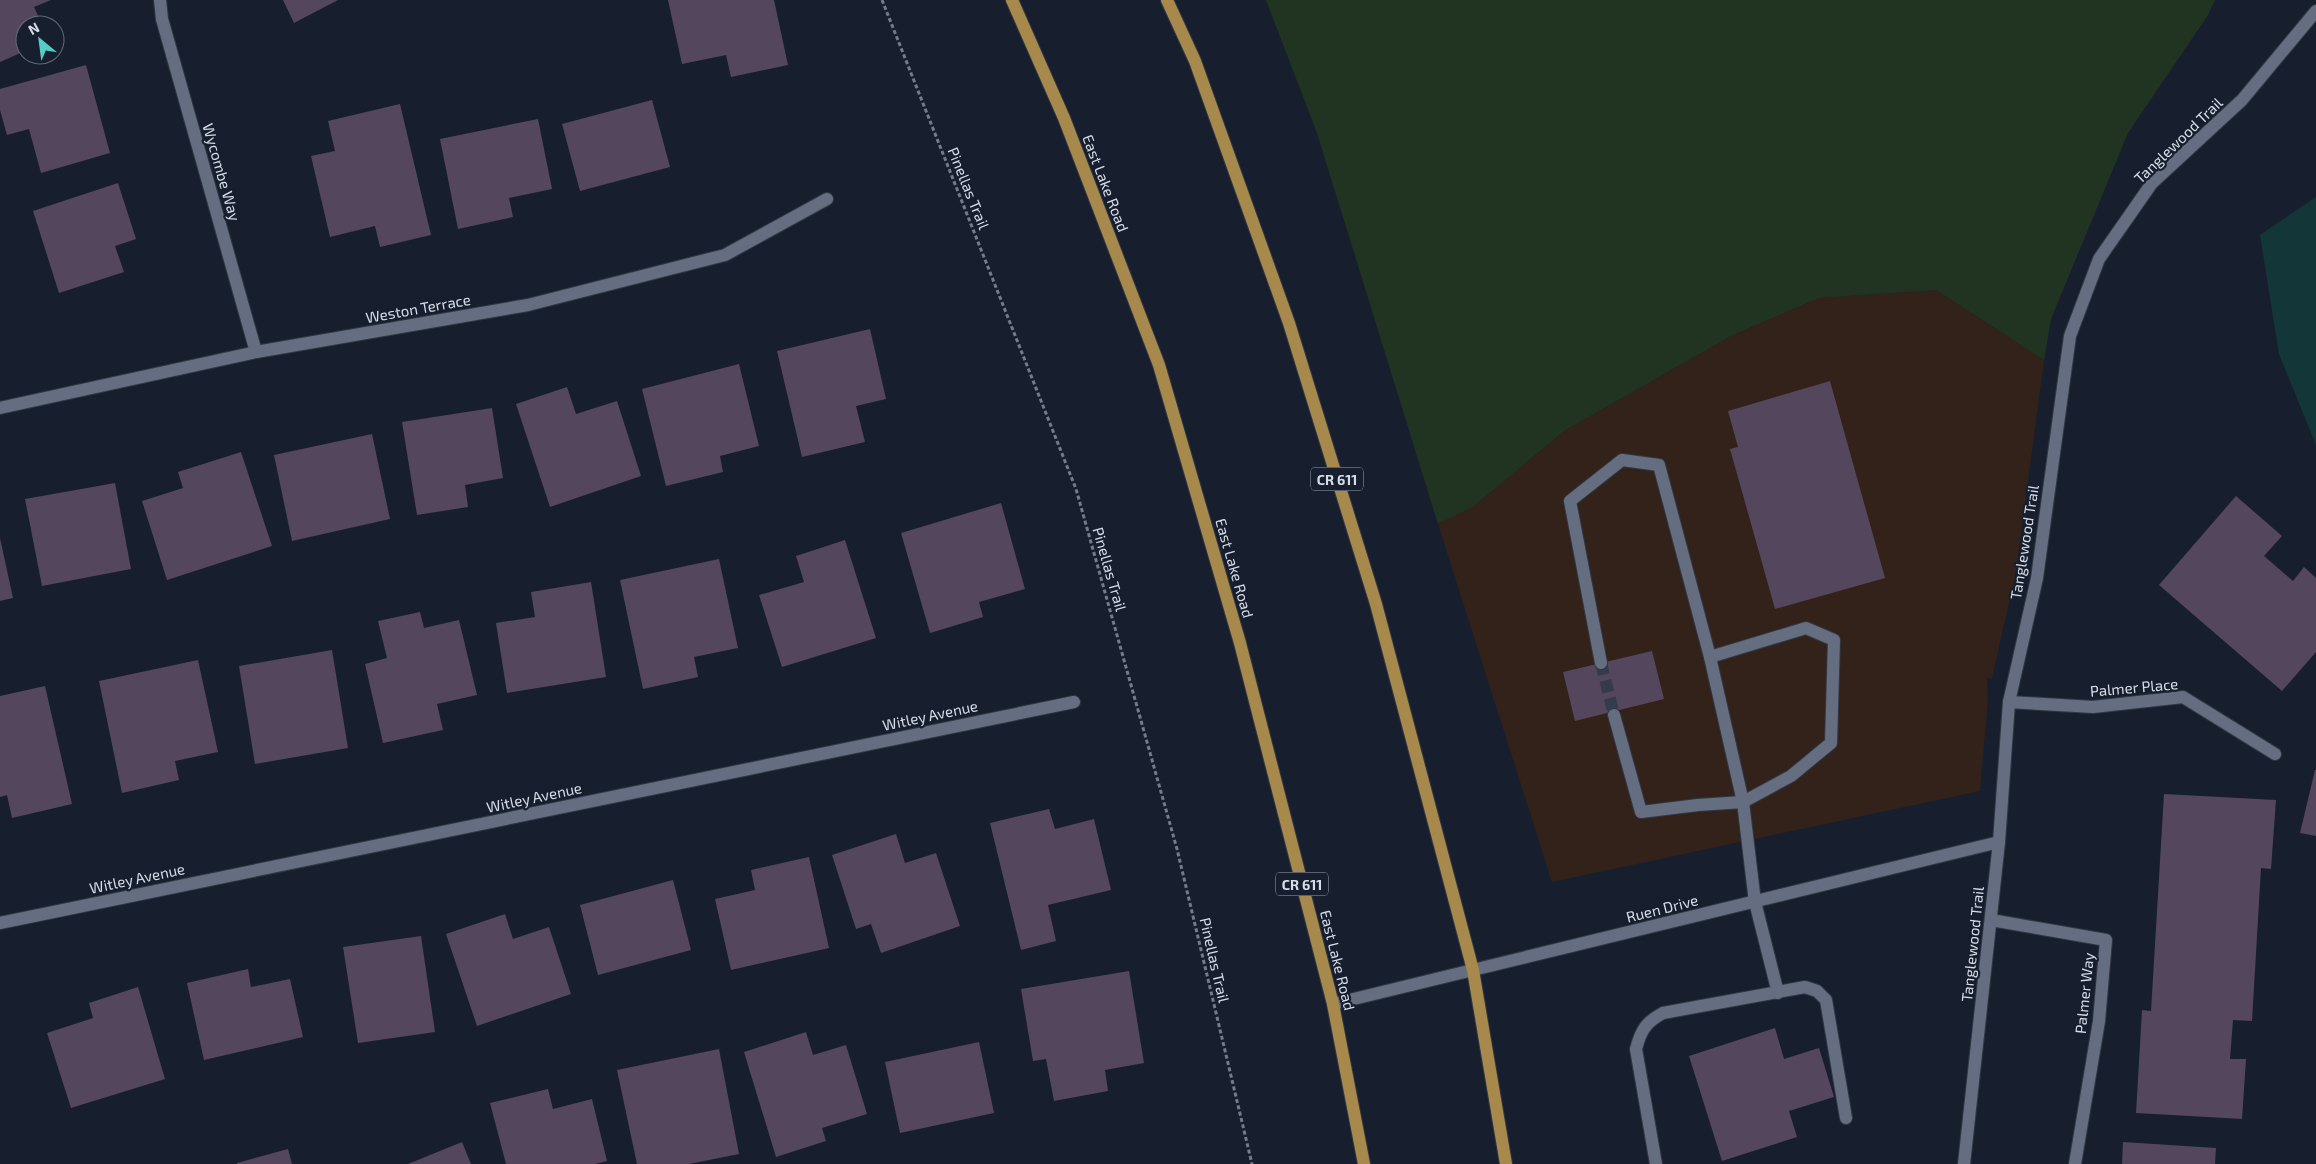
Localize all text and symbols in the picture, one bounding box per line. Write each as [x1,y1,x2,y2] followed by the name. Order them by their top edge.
[15,15,65,65] north arrow
[25,18,42,38] text: N
[2130,93,2226,187] street label: Tanglewood Trail
[199,121,245,223] street label: Wycombe Way
[1079,132,1133,234] street label: East Lake Road
[944,144,994,232] street label: Pinellas Trail
[364,290,472,326] street label: Weston Terrace
[1311,468,1363,490] road number: CR 611
[2006,483,2042,601] street label: Tanglewood Trail
[1212,516,1258,620] street label: East Lake Road
[1089,525,1131,614] street label: Pinellas Trail
[2089,674,2179,700] street label: Palmer Place
[881,696,979,734] street label: Witley Avenue
[485,778,583,816] street label: Witley Avenue
[88,859,186,897] street label: Witley Avenue
[1276,872,1328,896] road number: CR 611
[1957,885,1987,1003] street label: Tanglewood Trail
[1624,890,1700,926] street label: Ruen Drive
[1317,908,1359,1012] street label: East Lake Road
[1196,916,1234,1005] street label: Pinellas Trail
[2071,951,2097,1035] street label: Palmer Way

